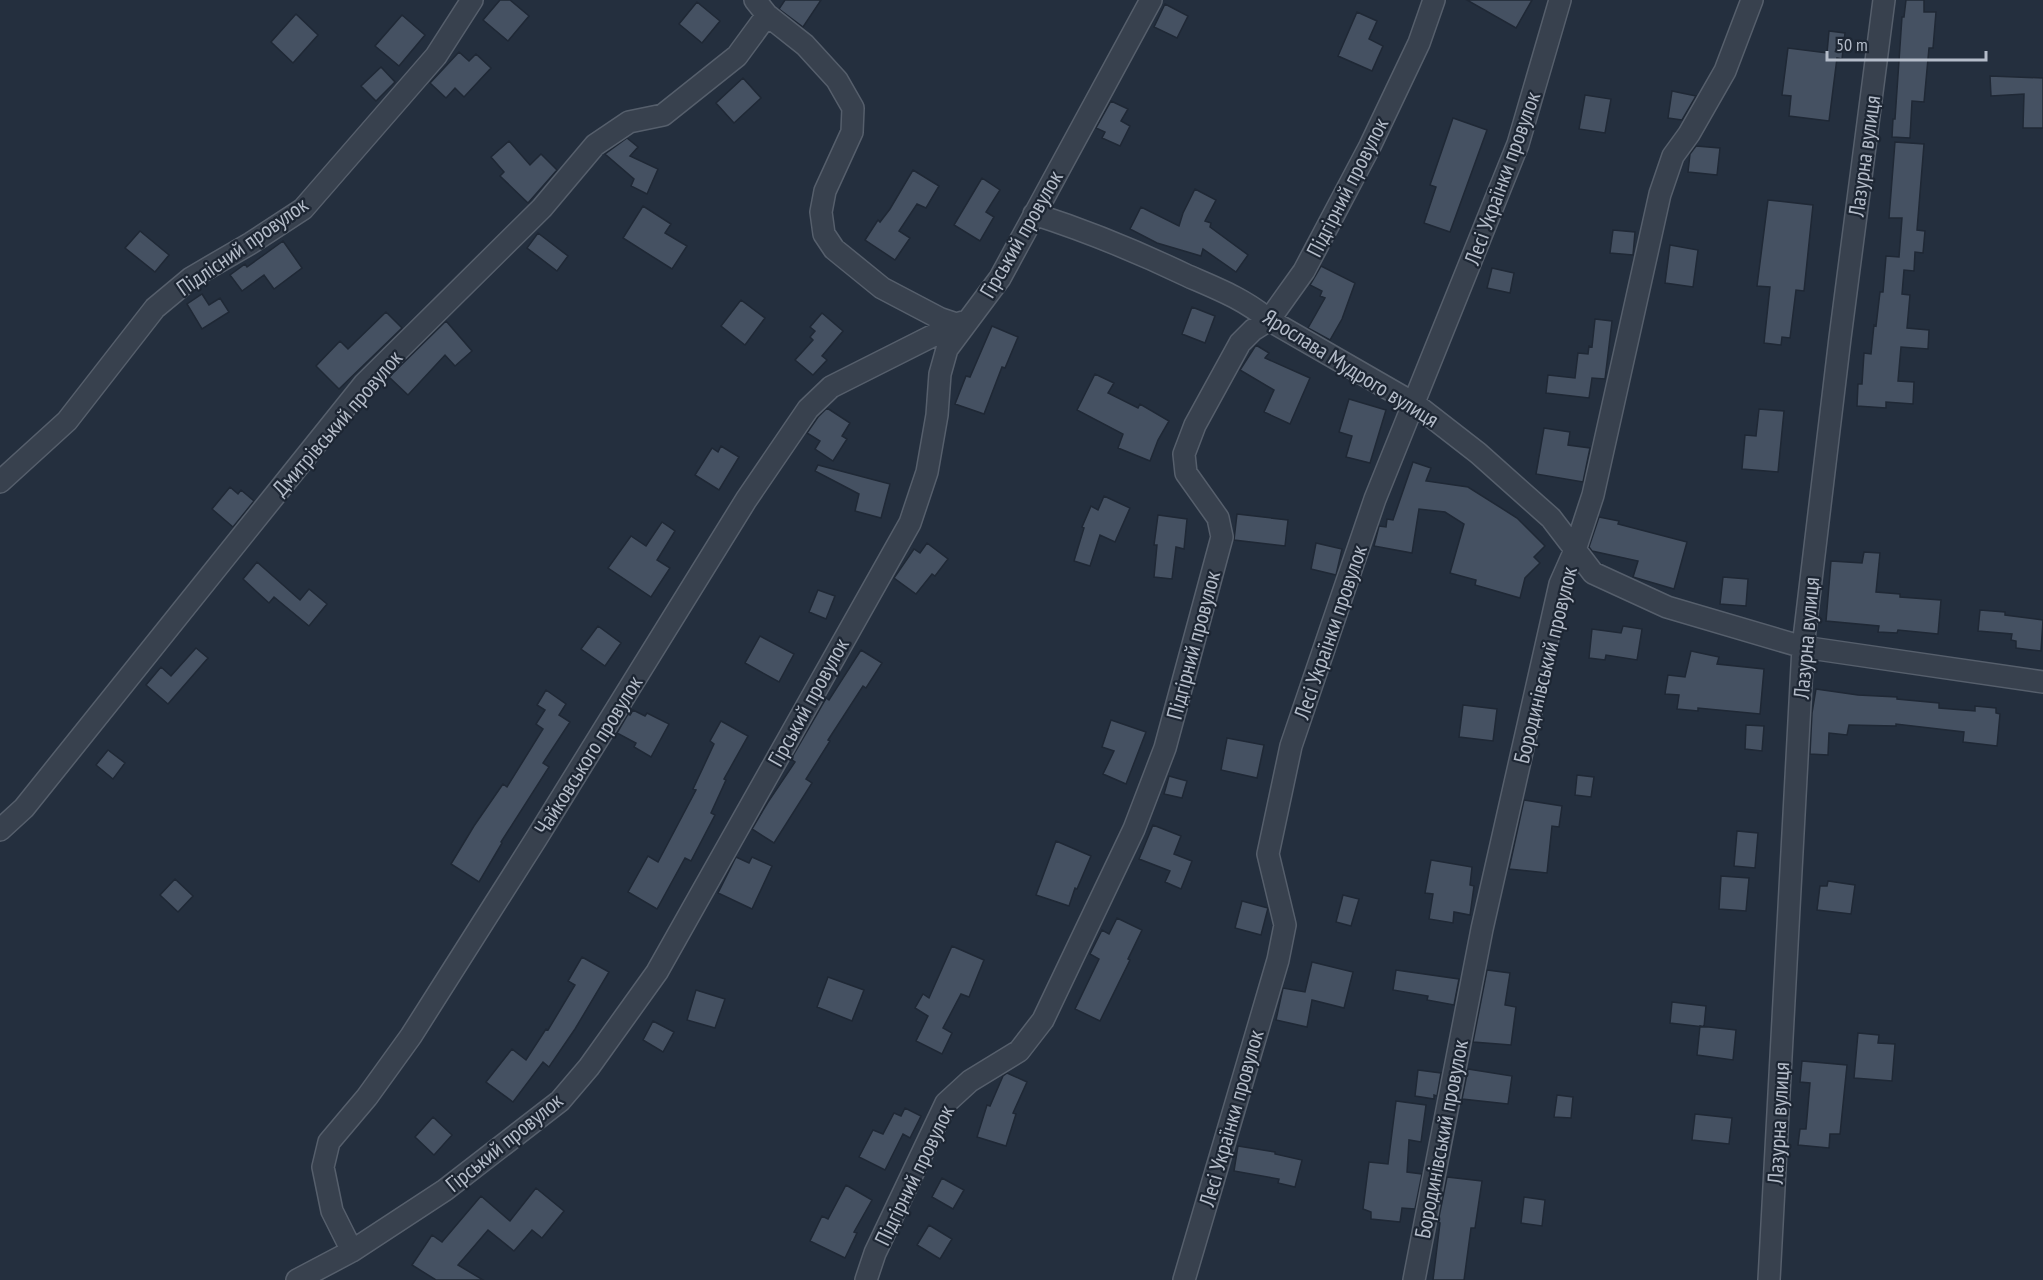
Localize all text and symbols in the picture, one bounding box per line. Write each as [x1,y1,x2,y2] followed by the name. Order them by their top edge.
[1827,24,1986,62] scale bar
[1836,33,1868,56] text: 50 m
[1457,87,1547,269] street label: Лесі Українки провулок
[1841,94,1886,219] street label: Лазурна вулиця
[1300,112,1394,261] street label: Підгірний провулок
[973,165,1069,303] street label: Гірський провулок
[171,190,313,302] street label: Підлісний провулок
[1258,303,1444,433] street label: Ярослава Мудрого вулиця
[266,344,408,502] street label: Дмитрівський провулок
[1287,541,1373,724] street label: Лесі Українки провулок
[1507,563,1583,766] street label: Бородинівський провулок
[1160,567,1226,722] street label: Підгірний провулок
[1787,576,1825,701] street label: Лазурна вулиця
[761,632,855,771] street label: Гірський провулок
[528,670,649,840] street label: Чайковського провулок
[1192,1026,1270,1210] street label: Лесі Українки провулок
[1408,1037,1474,1241] street label: Бородинівський провулок
[1761,1061,1795,1186] street label: Лазурна вулиця
[440,1086,569,1198] street label: Гірський провулок
[868,1100,960,1250] street label: Підгірний провулок

